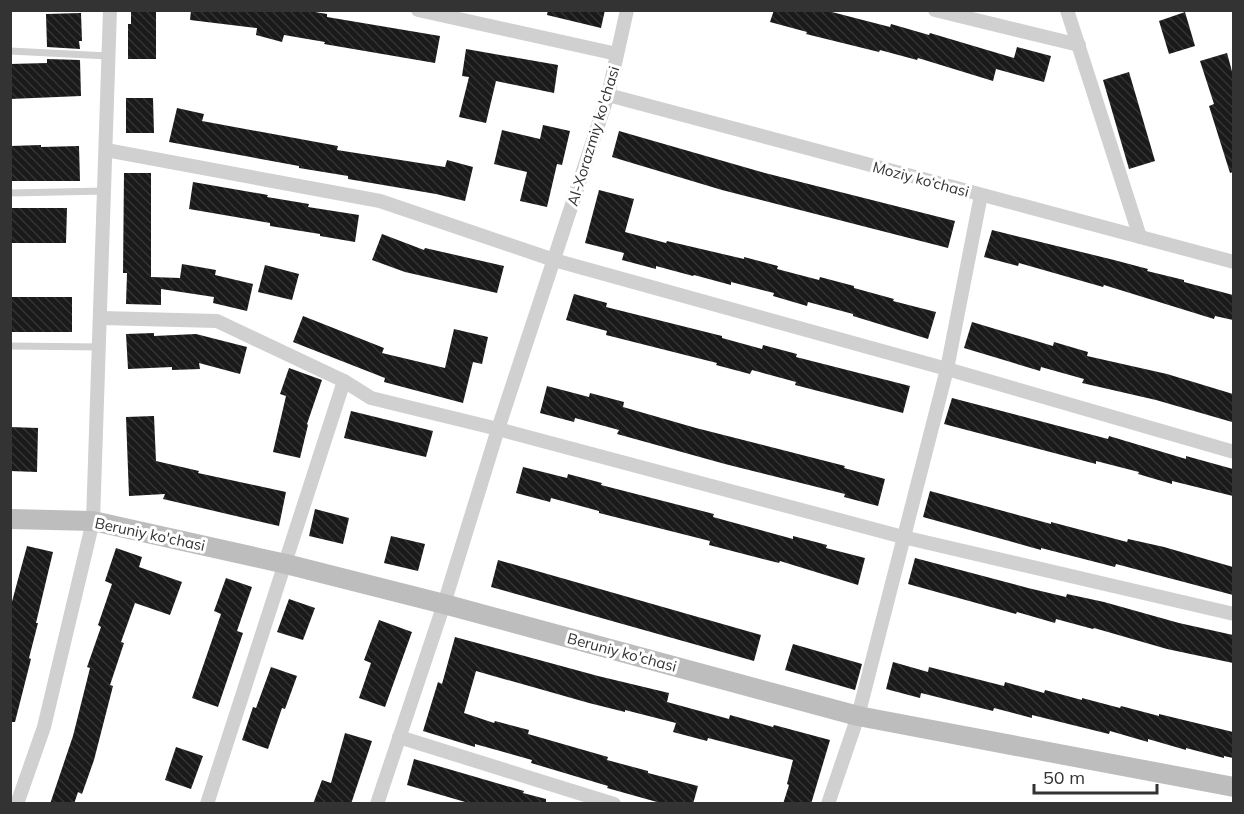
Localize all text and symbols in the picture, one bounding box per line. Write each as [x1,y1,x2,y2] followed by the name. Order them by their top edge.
[563,64,623,208] street label: Al-Xorazmiy ko'chasi
[871,157,971,201] street label: Moziy ko‘chasi
[93,513,207,555] street label: Beruniy ko'chasi
[565,628,679,676] street label: Beruniy ko'chasi
[1034,757,1157,795] scale bar
[1043,766,1085,789] text: 50 m

